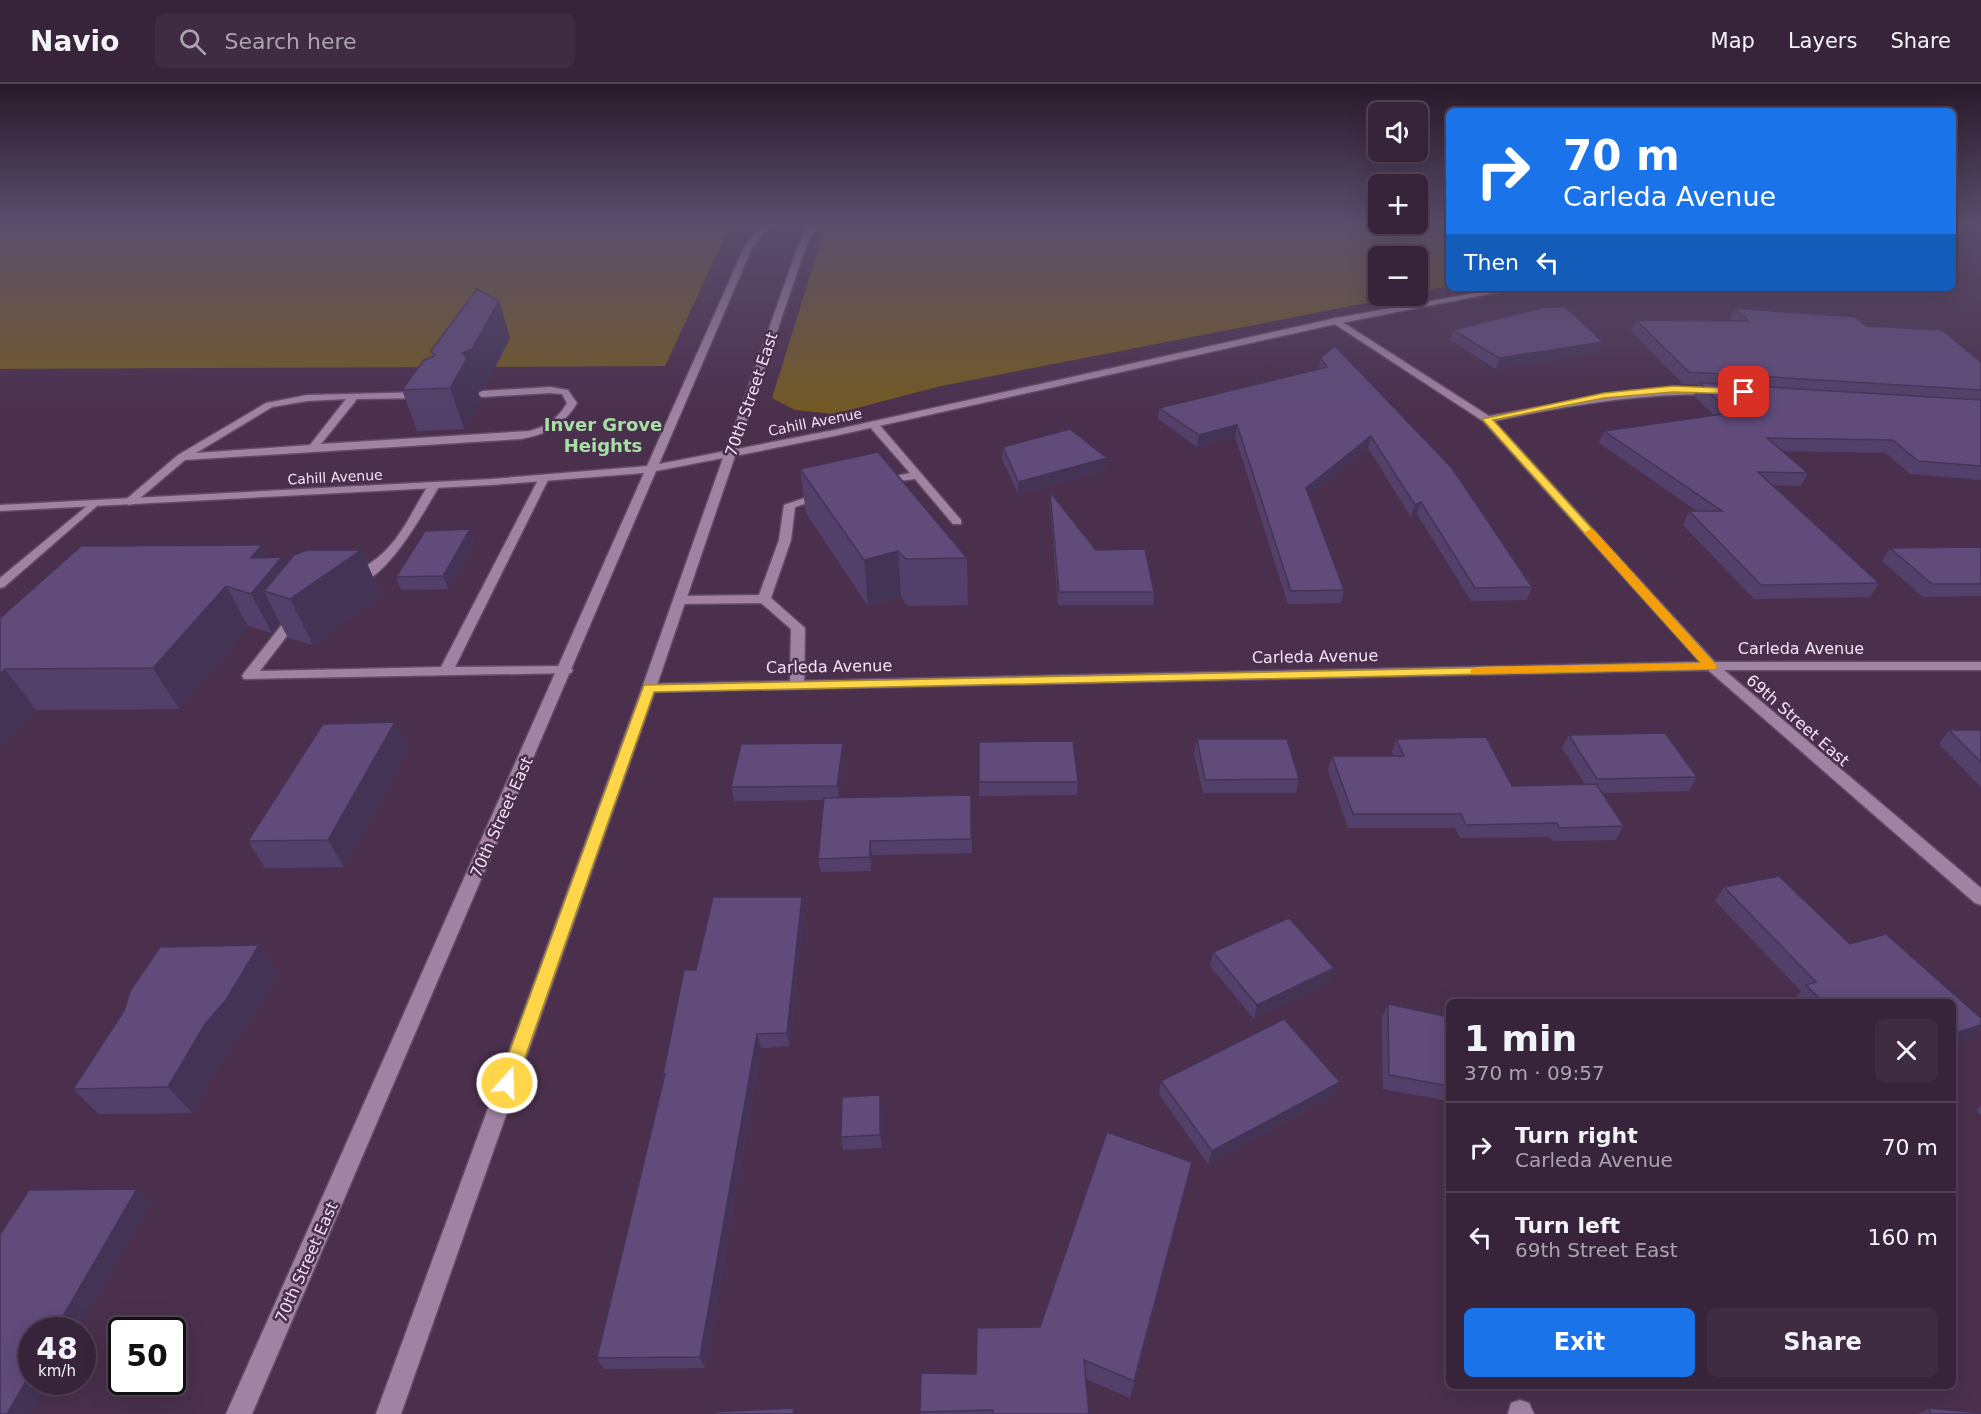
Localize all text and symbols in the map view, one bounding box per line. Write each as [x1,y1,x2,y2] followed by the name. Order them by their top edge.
[155,14,575,68] search box
[30,25,119,58] text: Navio
[176,25,209,58] icon: search
[224,29,357,54] text: Search here
[1711,29,1755,53] text: Map
[1788,29,1857,53] text: Layers
[1890,29,1951,53] text: Share
[1368,102,1428,306] map controls
[1368,102,1428,162] button: sound
[1563,131,1680,180] text: 70 m
[1464,132,1542,210] icon: right
[1368,174,1428,234] button: +
[1563,181,1776,212] text: Carleda Avenue
[1368,246,1428,306] button: −
[1531,246,1564,279] icon: left
[1464,250,1519,275] text: Then
[721,330,782,459] street label: 70th Street East
[1718,366,1769,417] pin
[1727,375,1760,408] icon: arrive
[767,405,863,439] street label: Cahill Avenue
[544,414,662,456] district label: Inver Grove Heights
[287,467,383,487] street label: Cahill Avenue
[1738,639,1864,658] street label: Carleda Avenue
[1252,646,1378,667] street label: Carleda Avenue
[766,656,892,677] street label: Carleda Avenue
[1742,671,1853,770] street label: 69th Street East
[466,754,537,880] street label: 70th Street East
[1464,1018,1577,1059] text: 1 min
[1875,1019,1938,1082] button: close
[475,1051,539,1115] position arrow
[1464,1061,1605,1085] text: 370 m · 09:57
[1515,1123,1638,1148] text: Turn right
[1464,1131,1497,1164] icon: right
[1882,1135,1938,1160] text: 70 m
[1515,1148,1673,1172] text: Carleda Avenue
[271,1199,342,1325] street label: 70th Street East
[1515,1213,1620,1238] text: Turn left
[1464,1221,1497,1254] icon: left
[1868,1225,1938,1250] text: 160 m
[1515,1238,1678,1262] text: 69th Street East
[1464,1308,1695,1377] button: Exit
[1707,1308,1938,1377] button: Share
[108,1317,186,1395] speed limit sign: 50
[36,1331,78,1366] text: 48
[38,1362,76,1380] text: km/h

